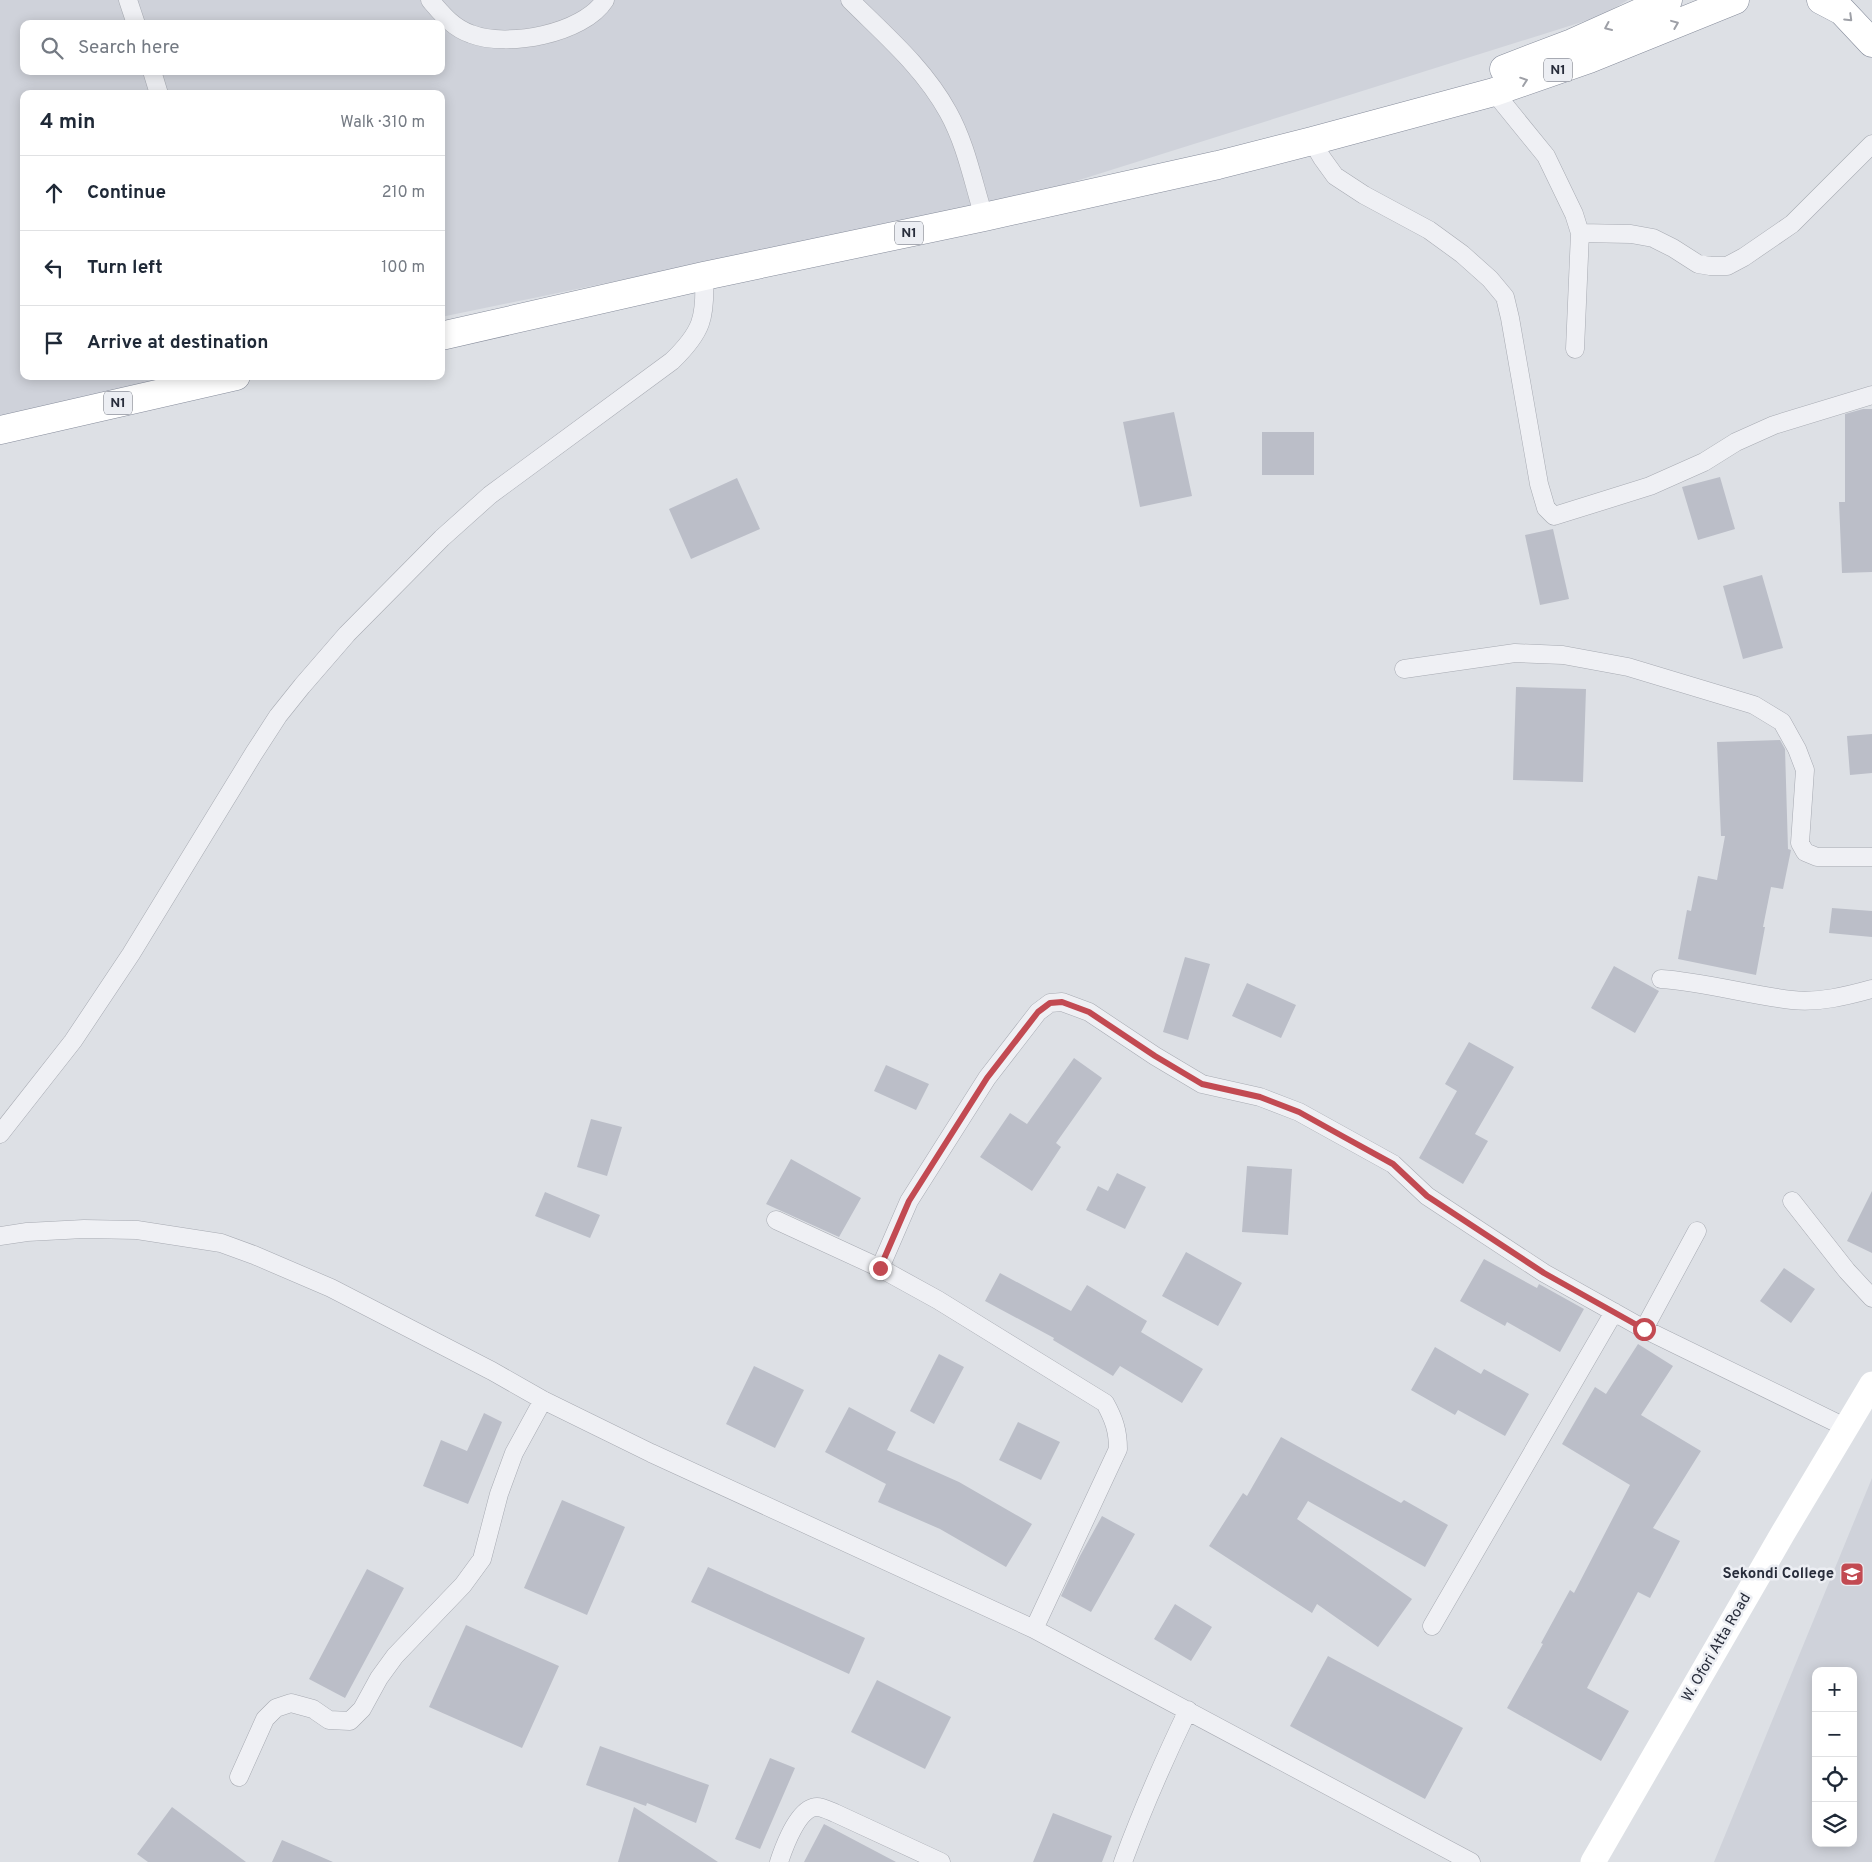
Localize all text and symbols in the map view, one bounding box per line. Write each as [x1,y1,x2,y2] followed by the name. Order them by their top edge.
[1843,12,1852,21] one-way arrow
[20,20,445,75] search box
[1604,20,1613,31] one-way arrow
[1671,20,1679,30] one-way arrow
[38,34,66,62] icon: search
[78,36,180,60] text: Search here
[1544,58,1572,82] road number: N1
[1519,77,1527,87] one-way arrow
[40,109,96,136] text: 4 min
[340,113,425,133] text: Walk · 310 m
[40,179,68,207] icon: ahead
[87,181,166,205] text: Continue
[382,183,425,203] text: 210 m
[895,222,923,244] road number: N1
[40,254,68,282] icon: left
[87,256,163,280] text: Turn left
[381,258,425,278] text: 100 m
[40,329,68,357] icon: arrive
[87,331,268,355] text: Arrive at destination
[104,392,132,414] road number: N1
[869,1257,892,1280] route end
[1633,1318,1656,1341] route start
[1839,1561,1865,1587] school or university icon: Sekondi College
[1722,1565,1834,1584] place label: Sekondi College
[1678,1590,1756,1706] street label: W. Ofori Atta Road
[1812,1667,1857,1847] map controls
[1812,1667,1857,1712] button: +
[1812,1712,1857,1757] button: −
[1812,1757,1857,1802] button: locate
[1812,1802,1857,1847] button: layers

